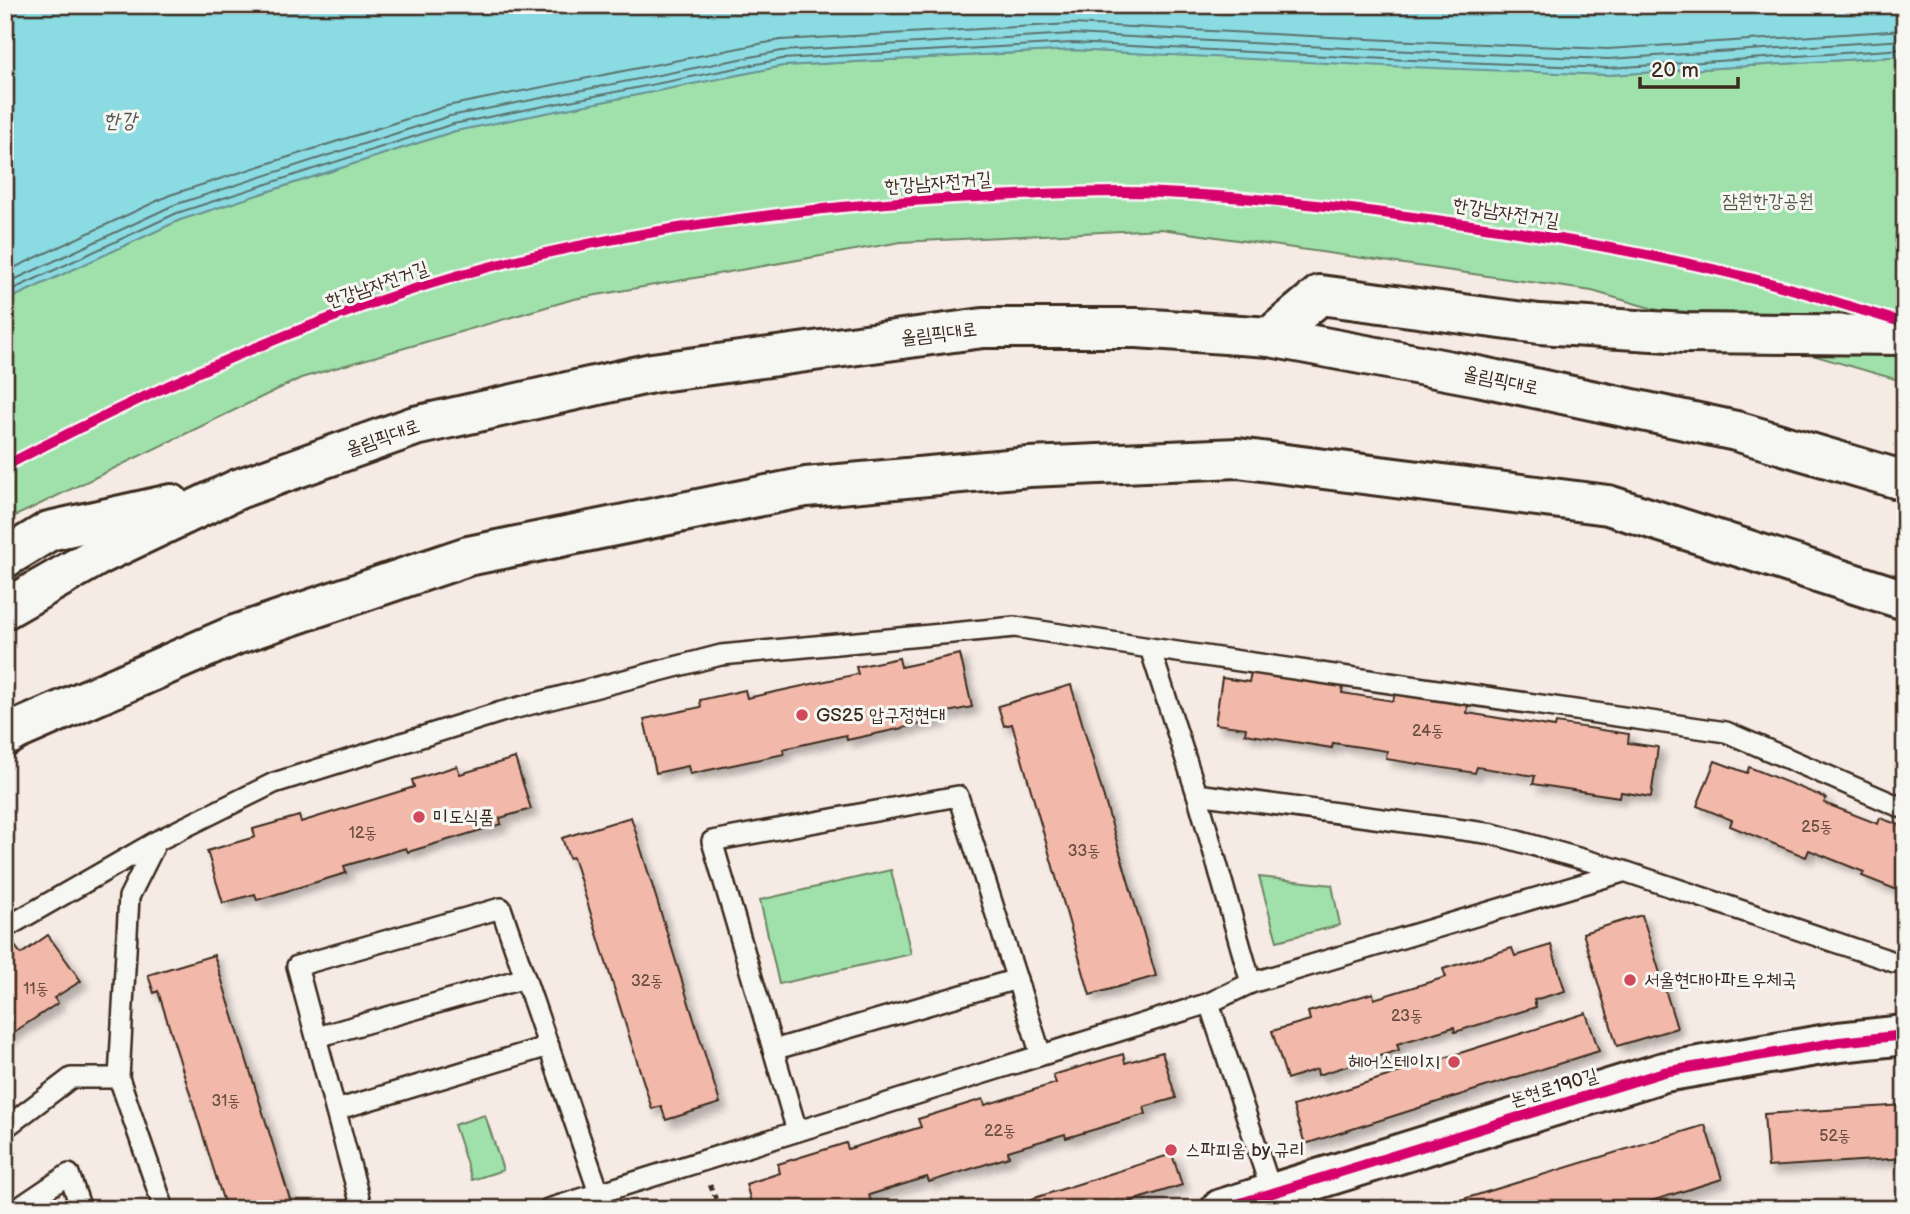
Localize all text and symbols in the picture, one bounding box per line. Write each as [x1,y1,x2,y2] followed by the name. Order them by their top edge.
[1640,46,1738,90] scale bar
[1651,58,1699,83] text: 20 m
[103,108,139,133] water label: 한강
[884,168,992,198] street label: 한강남자전거길
[1722,190,1814,213] park label: 잠원한강공원
[1451,193,1561,233] street label: 한강남자전거길
[323,257,431,313] street label: 한강남자전거길
[900,318,978,350] street label: 올림픽대로
[1461,362,1541,400] street label: 올림픽대로
[343,415,423,461] street label: 올림픽대로
[816,704,945,727] place label: GS25 압구정현대
[794,707,810,723] marker: GS25 압구정현대
[1412,722,1444,741] house number: 24동
[433,806,494,829] place label: 미도식품
[411,809,427,825] marker: 미도식품
[1801,818,1833,837] house number: 25동
[349,824,377,843] house number: 12동
[1068,842,1100,861] house number: 33동
[1644,969,1797,992] place label: 서울현대아파트우체국
[631,972,663,991] house number: 32동
[1622,972,1638,988] marker: 서울현대아파트우체국
[23,980,49,999] house number: 11동
[1391,1007,1423,1026] house number: 23동
[1348,1051,1440,1074] place label: 헤어스테이지
[1446,1054,1462,1070] marker: 헤어스테이지
[1507,1064,1601,1112] street label: 논현로190길
[212,1092,240,1111] house number: 31동
[984,1122,1016,1141] house number: 22동
[1819,1127,1851,1146] house number: 52동
[1185,1139,1305,1162] place label: 스파피움 by 규리
[1163,1142,1179,1158] marker: 스파피움 by 규리

